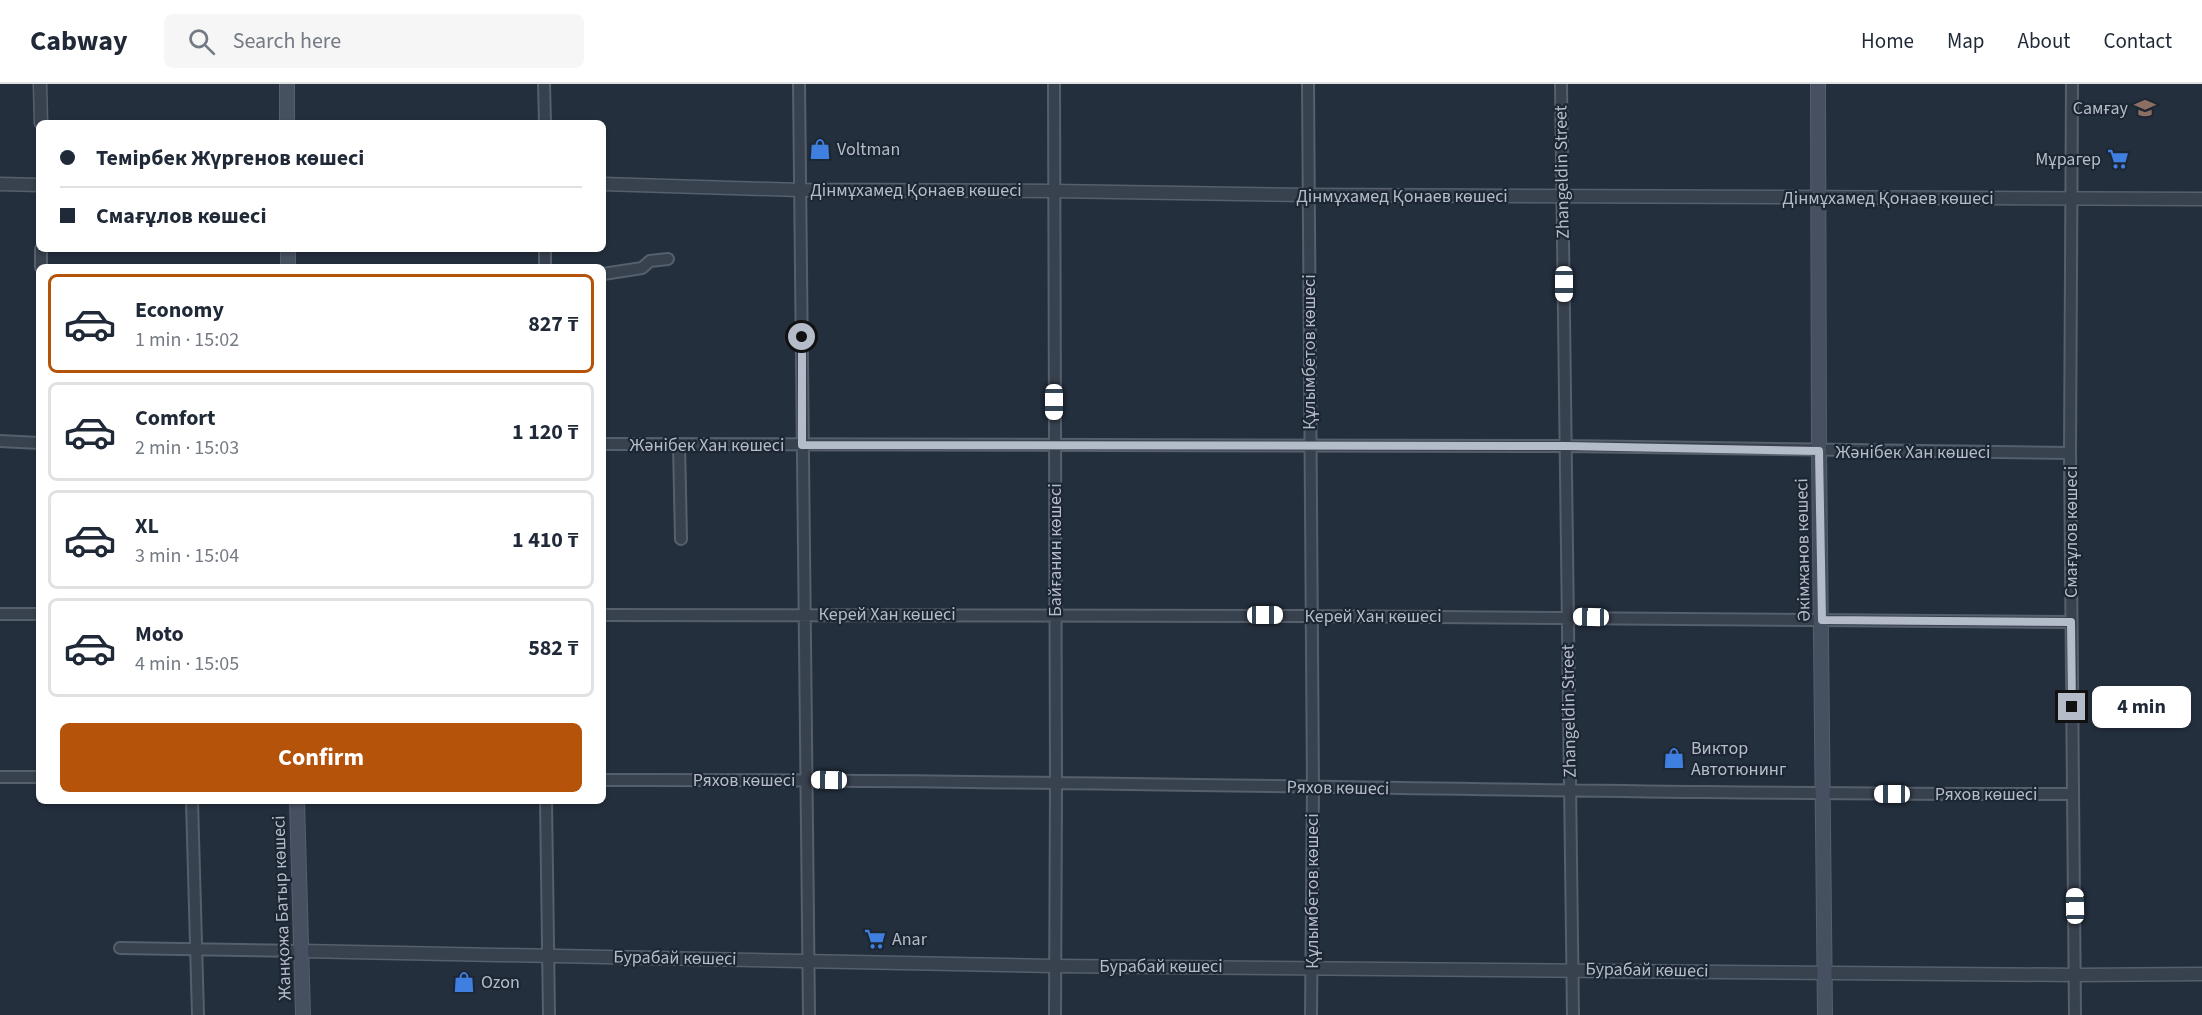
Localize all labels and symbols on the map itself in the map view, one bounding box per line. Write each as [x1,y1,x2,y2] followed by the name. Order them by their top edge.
[2073,96,2129,121] place label: Самғау
[2133,96,2157,120] school or university icon: Самғау
[1548,105,1576,239] street label: Zhangeldin Street
[808,137,832,161] shop icon: Voltman
[837,137,900,162] place label: Voltman
[2035,147,2101,172] place label: Мұрагер
[2106,147,2130,171] supermarket icon: Мұрагер
[810,178,1022,203] street label: Дінмұхамед Қонаев көшесі
[1296,184,1508,209] street label: Дінмұхамед Қонаев көшесі
[1782,186,1994,211] street label: Дінмұхамед Қонаев көшесі
[1555,266,1573,302] car
[1297,274,1322,430] street label: Құлымбетов көшесі
[788,323,815,350] route start
[1045,384,1063,420] car
[630,433,784,458] street label: Жәнібек Хан көшесі
[1836,440,1990,465] street label: Жәнібек Хан көшесі
[2059,466,2084,598] street label: Смағұлов көшесі
[1789,478,1817,622] street label: Әкімжанов көшесі
[1043,483,1068,617] street label: Байғанин көшесі
[818,602,956,627] street label: Керей Хан көшесі
[1304,604,1442,629] street label: Керей Хан көшесі
[1247,606,1283,624] car
[1573,608,1609,626] car
[1555,644,1583,778] street label: Zhangeldin Street
[2093,686,2192,728] callout: 4 min
[2058,693,2085,720] route end
[1691,736,1786,782] place label: Виктор Автотюнинг
[1662,746,1686,770] shop icon: Виктор Автотюнинг
[693,768,795,793] street label: Ряхов көшесі
[811,771,847,789] car
[1286,775,1390,801] street label: Ряхов көшесі
[1935,782,2037,807] street label: Ряхов көшесі
[1874,785,1910,803] car
[1300,813,1325,969] street label: Құлымбетов көшесі
[266,815,298,1001] street label: Жанқожа Батыр көшесі
[2066,888,2084,924] car
[863,927,887,951] supermarket icon: Anar
[892,927,928,952] place label: Anar
[613,944,737,972] street label: Бурабай көшесі
[1099,954,1223,979] street label: Бурабай көшесі
[1585,956,1709,984] street label: Бурабай көшесі
[452,970,476,994] shop icon: Ozon
[481,970,520,995] place label: Ozon

